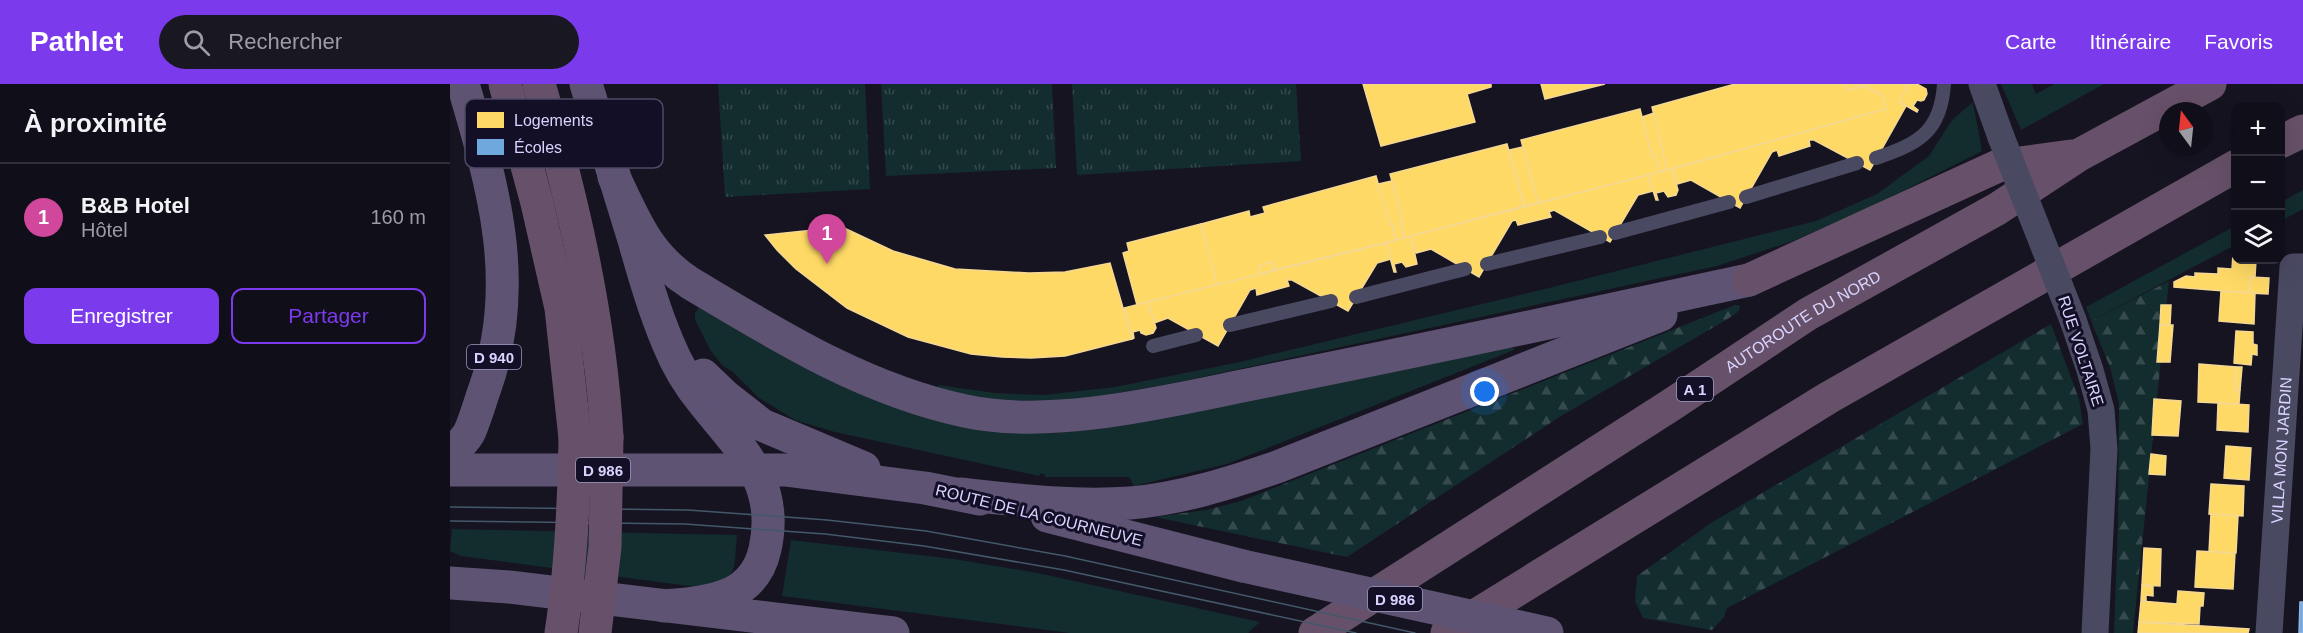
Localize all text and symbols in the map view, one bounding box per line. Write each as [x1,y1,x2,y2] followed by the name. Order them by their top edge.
[159,15,579,69] search box
[30,26,123,57] text: Pathlet
[180,26,213,59] icon: search
[228,29,342,54] text: Rechercher
[2005,30,2056,53] text: Carte
[2089,30,2171,53] text: Itinéraire
[2204,30,2273,53] text: Favoris
[465,99,663,168] legend
[2159,102,2213,156] north arrow
[2231,102,2285,264] map controls
[2231,102,2285,156] button: +
[24,108,167,138] text: À proximité
[514,112,593,129] text: Logements
[514,138,562,156] text: Écoles
[2231,156,2285,210] button: −
[81,193,190,218] text: B&B Hotel
[38,206,49,228] text: 1
[370,206,426,228] text: 160 m
[2231,210,2285,264] button: layers
[808,214,847,264] pin: 1
[81,219,128,241] text: Hôtel
[1722,267,1883,375] street label: AUTOROUTE DU NORD
[24,288,219,344] button: Enregistrer
[231,288,426,344] button: Partager
[2055,294,2107,408] street label: RUE VOLTAIRE
[467,345,521,369] road number: D 940
[1470,377,1499,406] your location
[1677,377,1713,401] road number: A 1
[2268,377,2294,524] street label: VILLA MON JARDIN
[576,458,630,482] road number: D 986
[934,481,1144,549] street label: ROUTE DE LA COURNEUVE
[1368,587,1422,611] road number: D 986

